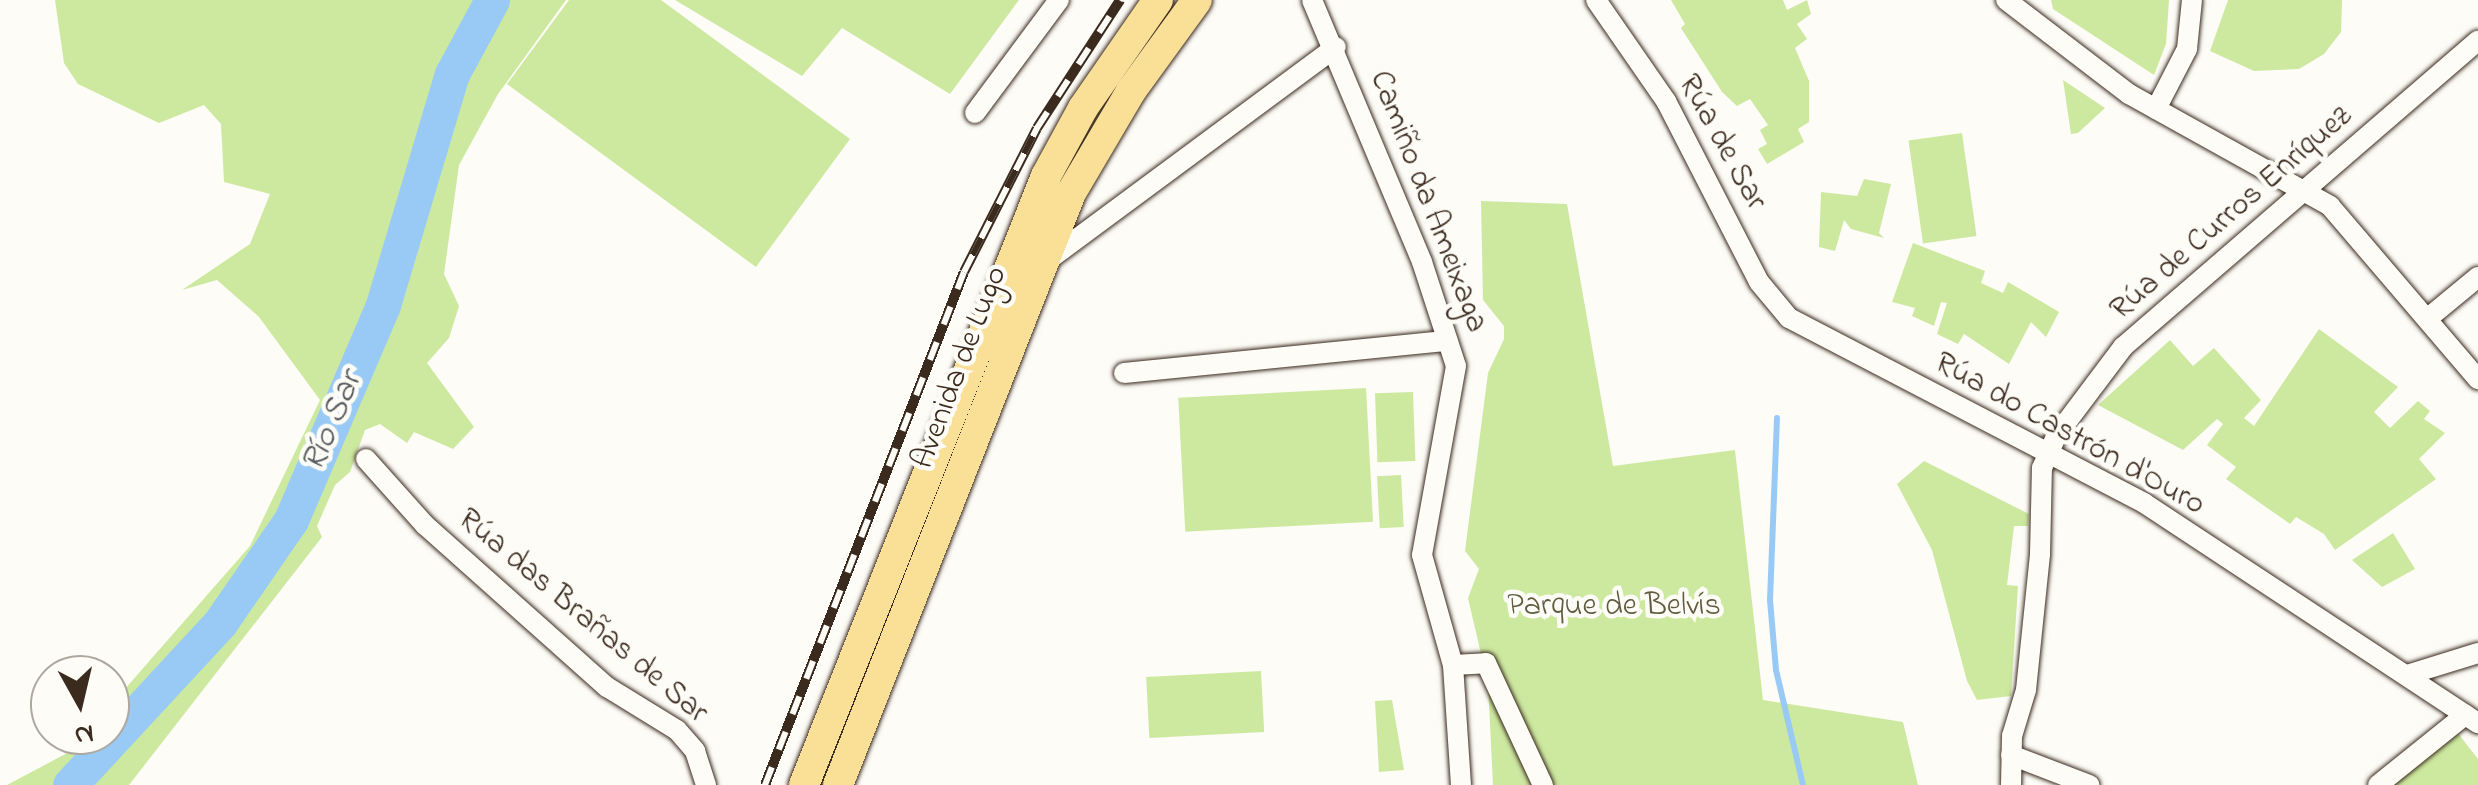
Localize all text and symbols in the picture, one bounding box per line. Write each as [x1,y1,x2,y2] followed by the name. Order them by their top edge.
[1359,66,1495,338] street label: Camiño da Ameixaga
[1668,68,1774,218] street label: Rúa de Sar
[2103,98,2361,330] street label: Rúa de Curros Enríquez
[905,261,1017,475] street label: Avenida de Lugo
[1927,345,2211,525] street label: Rúa do Castrón d'Ouro
[293,366,373,478] water label: Río Sar
[449,501,715,733] street label: Rúa das Brañas de Sar
[1507,588,1721,626] park label: Parque de Belvís
[30,655,130,755] north arrow
[72,712,96,755] text: N

